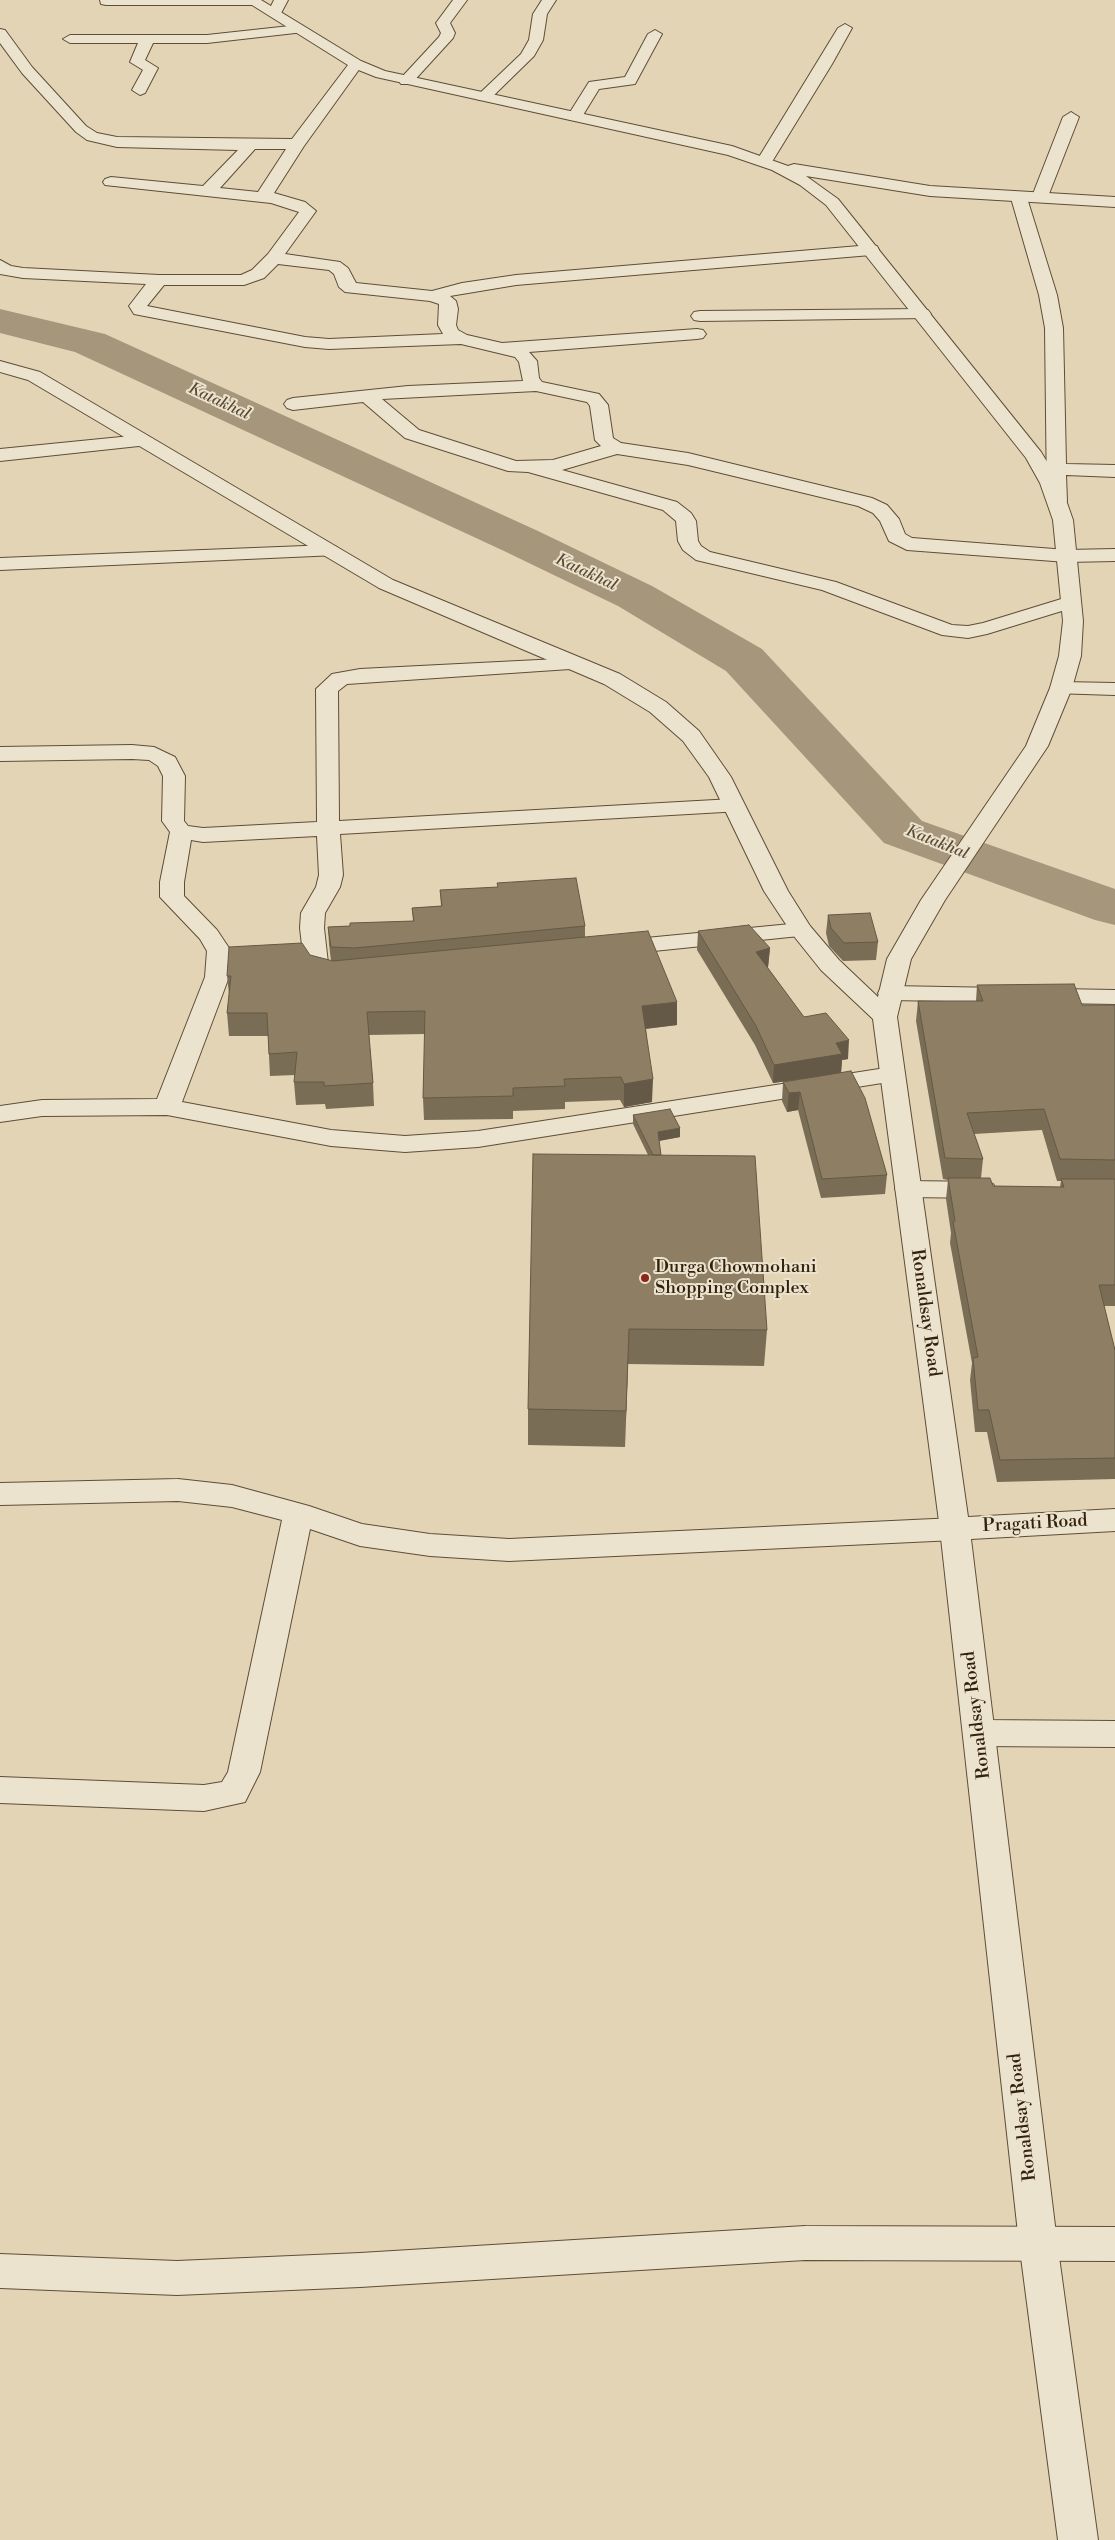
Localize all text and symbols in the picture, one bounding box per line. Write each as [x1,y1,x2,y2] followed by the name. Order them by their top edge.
[185,379,253,425] water label: Katakhal
[552,550,620,596] water label: Katakhal
[903,822,971,864] water label: Katakhal
[905,1248,945,1378] street label: Ronaldsay Road
[655,1257,817,1300] place label: Durga Chowmohani Shopping Complex
[639,1272,651,1284] marker: Durga Chowmohani Shopping Complex
[982,1510,1088,1538] street label: Pragati Road
[958,1650,996,1780] street label: Ronaldsay Road
[1004,2052,1042,2182] street label: Ronaldsay Road

